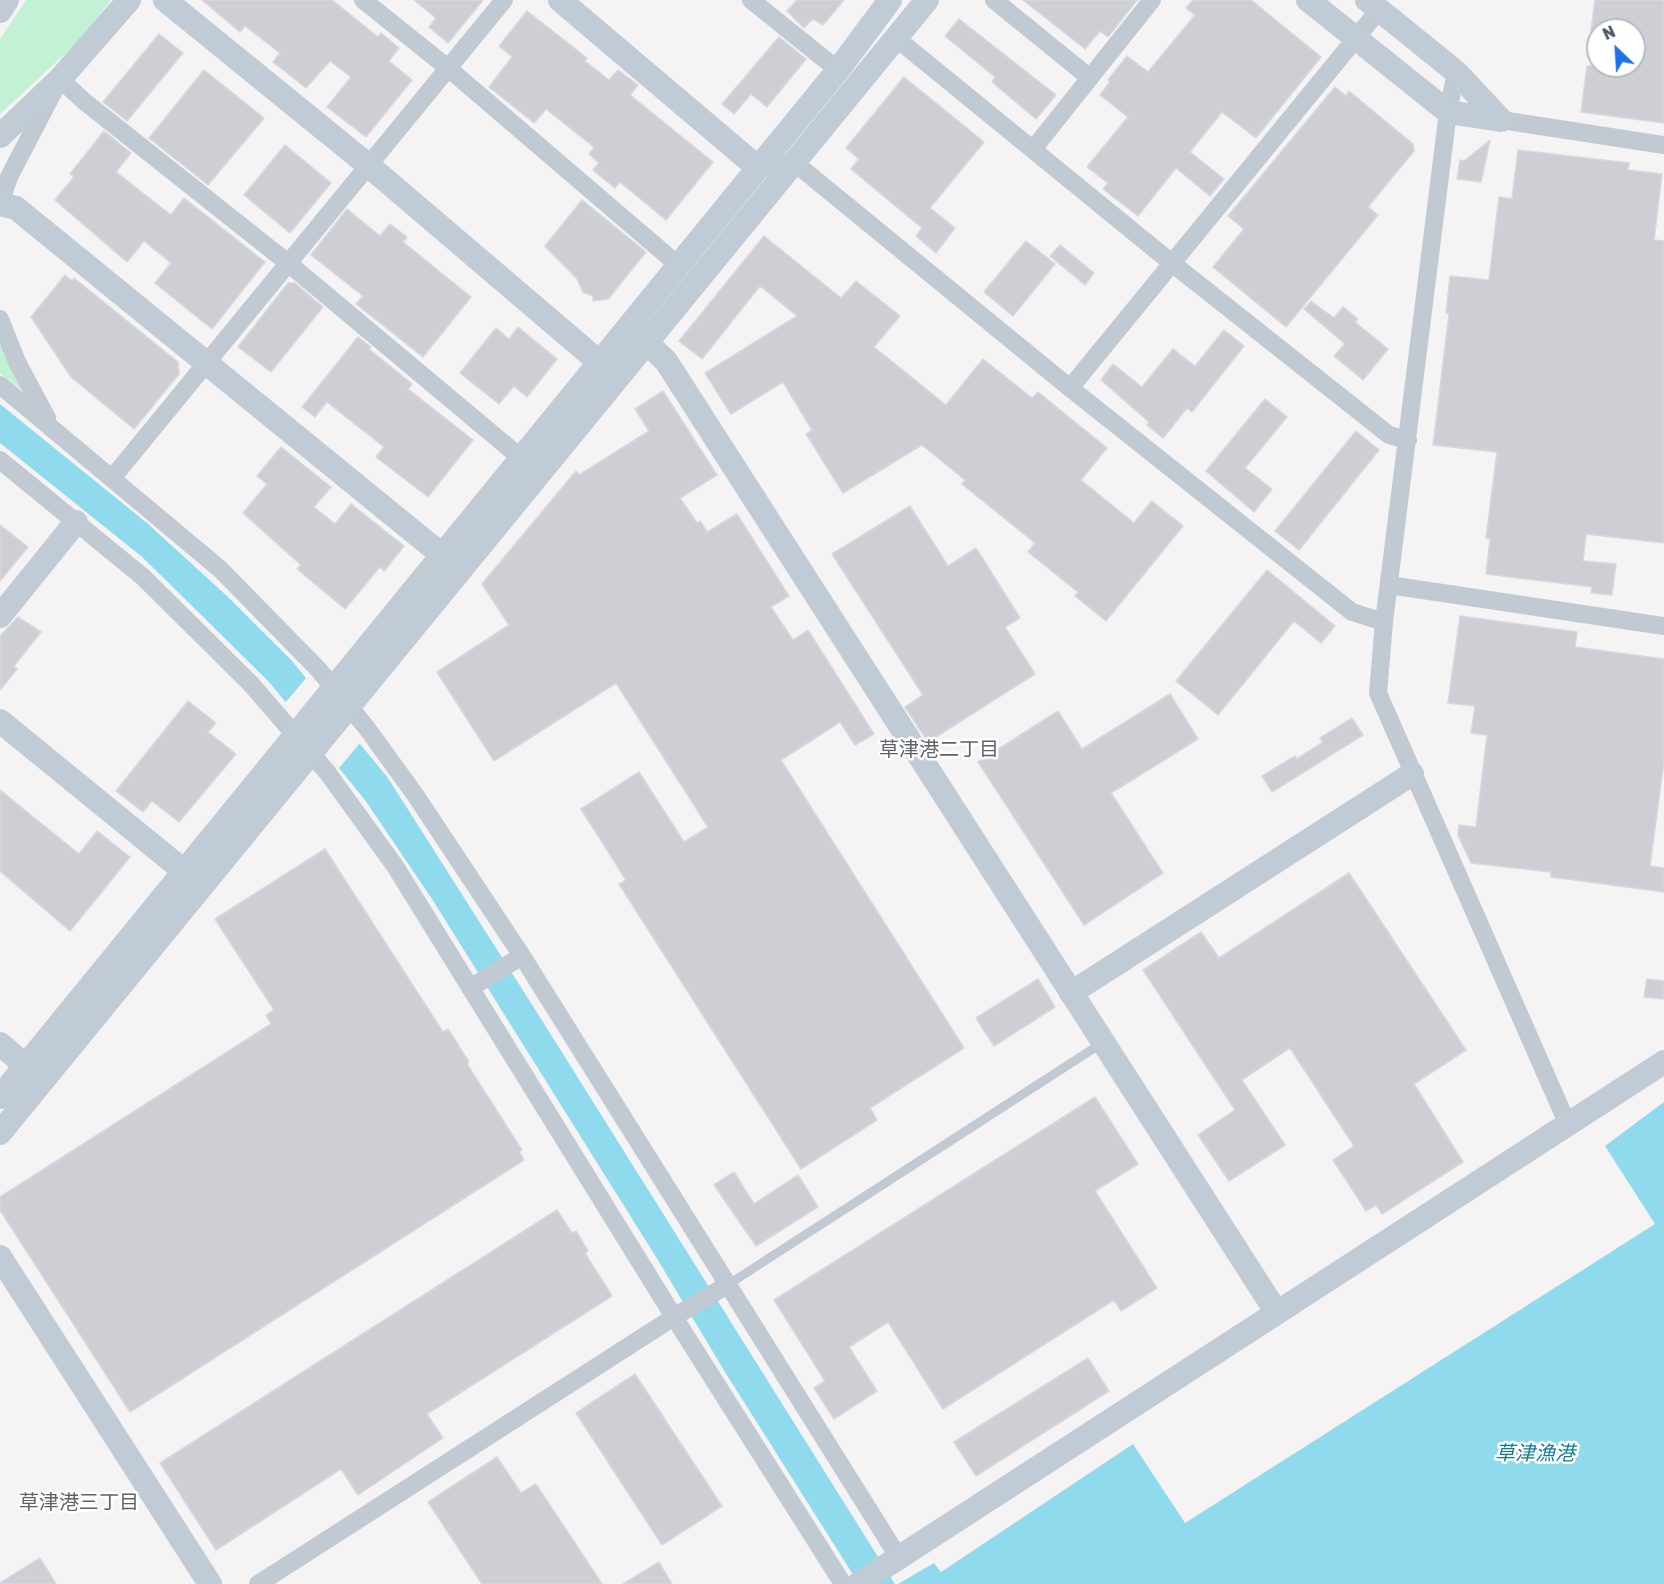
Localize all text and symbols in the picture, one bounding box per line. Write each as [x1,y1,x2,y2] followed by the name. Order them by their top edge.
[1586,18,1646,78] north arrow
[1600,22,1618,44] text: N
[879,738,999,762] district label: 草津港二丁目
[1495,1442,1575,1466] water label: 草津漁港
[19,1491,139,1515] district label: 草津港三丁目

